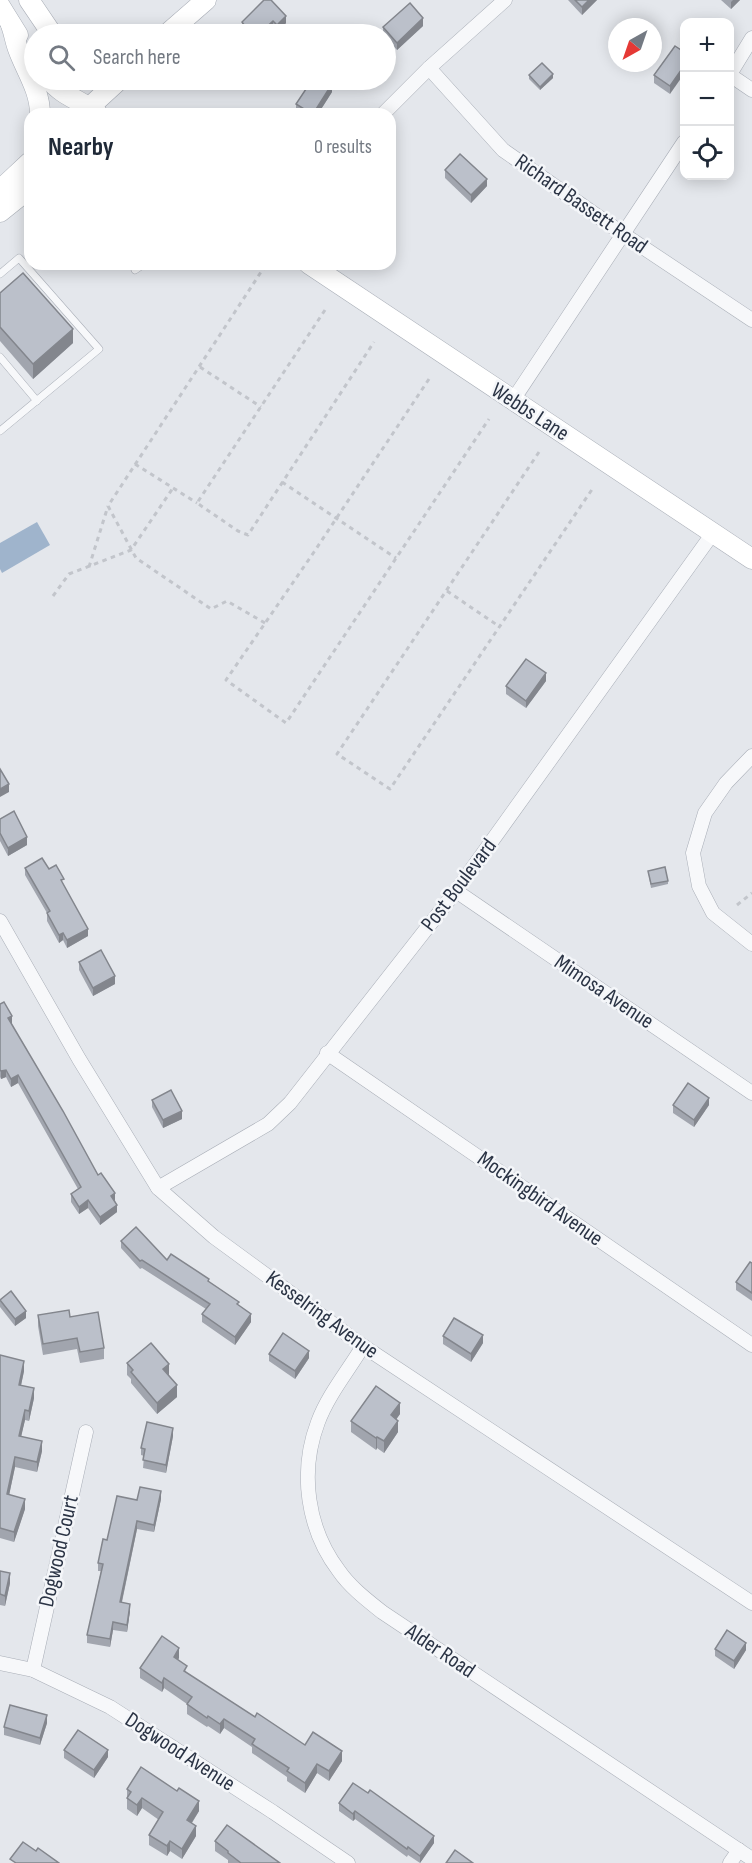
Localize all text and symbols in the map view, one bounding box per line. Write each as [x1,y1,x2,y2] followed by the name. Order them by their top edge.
[608,18,662,72] north arrow
[680,18,734,180] map controls
[680,18,734,72] button: +
[24,24,396,90] search box
[45,41,78,74] icon: search
[93,44,180,71] text: Search here
[680,72,734,126] button: −
[680,126,734,180] button: locate
[48,132,114,163] text: Nearby
[314,135,372,159] text: 0 results
[509,148,653,260] street label: Richard Bassett Road
[486,377,574,447] street label: Webbs Lane
[415,833,503,937] street label: Post Boulevard
[549,949,659,1035] street label: Mimosa Avenue
[472,1146,608,1252] street label: Mockingbird Avenue
[260,1265,384,1365] street label: Kesselring Avenue
[33,1492,85,1609] street label: Dogwood Court
[399,1617,480,1684] street label: Alder Road
[120,1707,240,1797] street label: Dogwood Avenue

